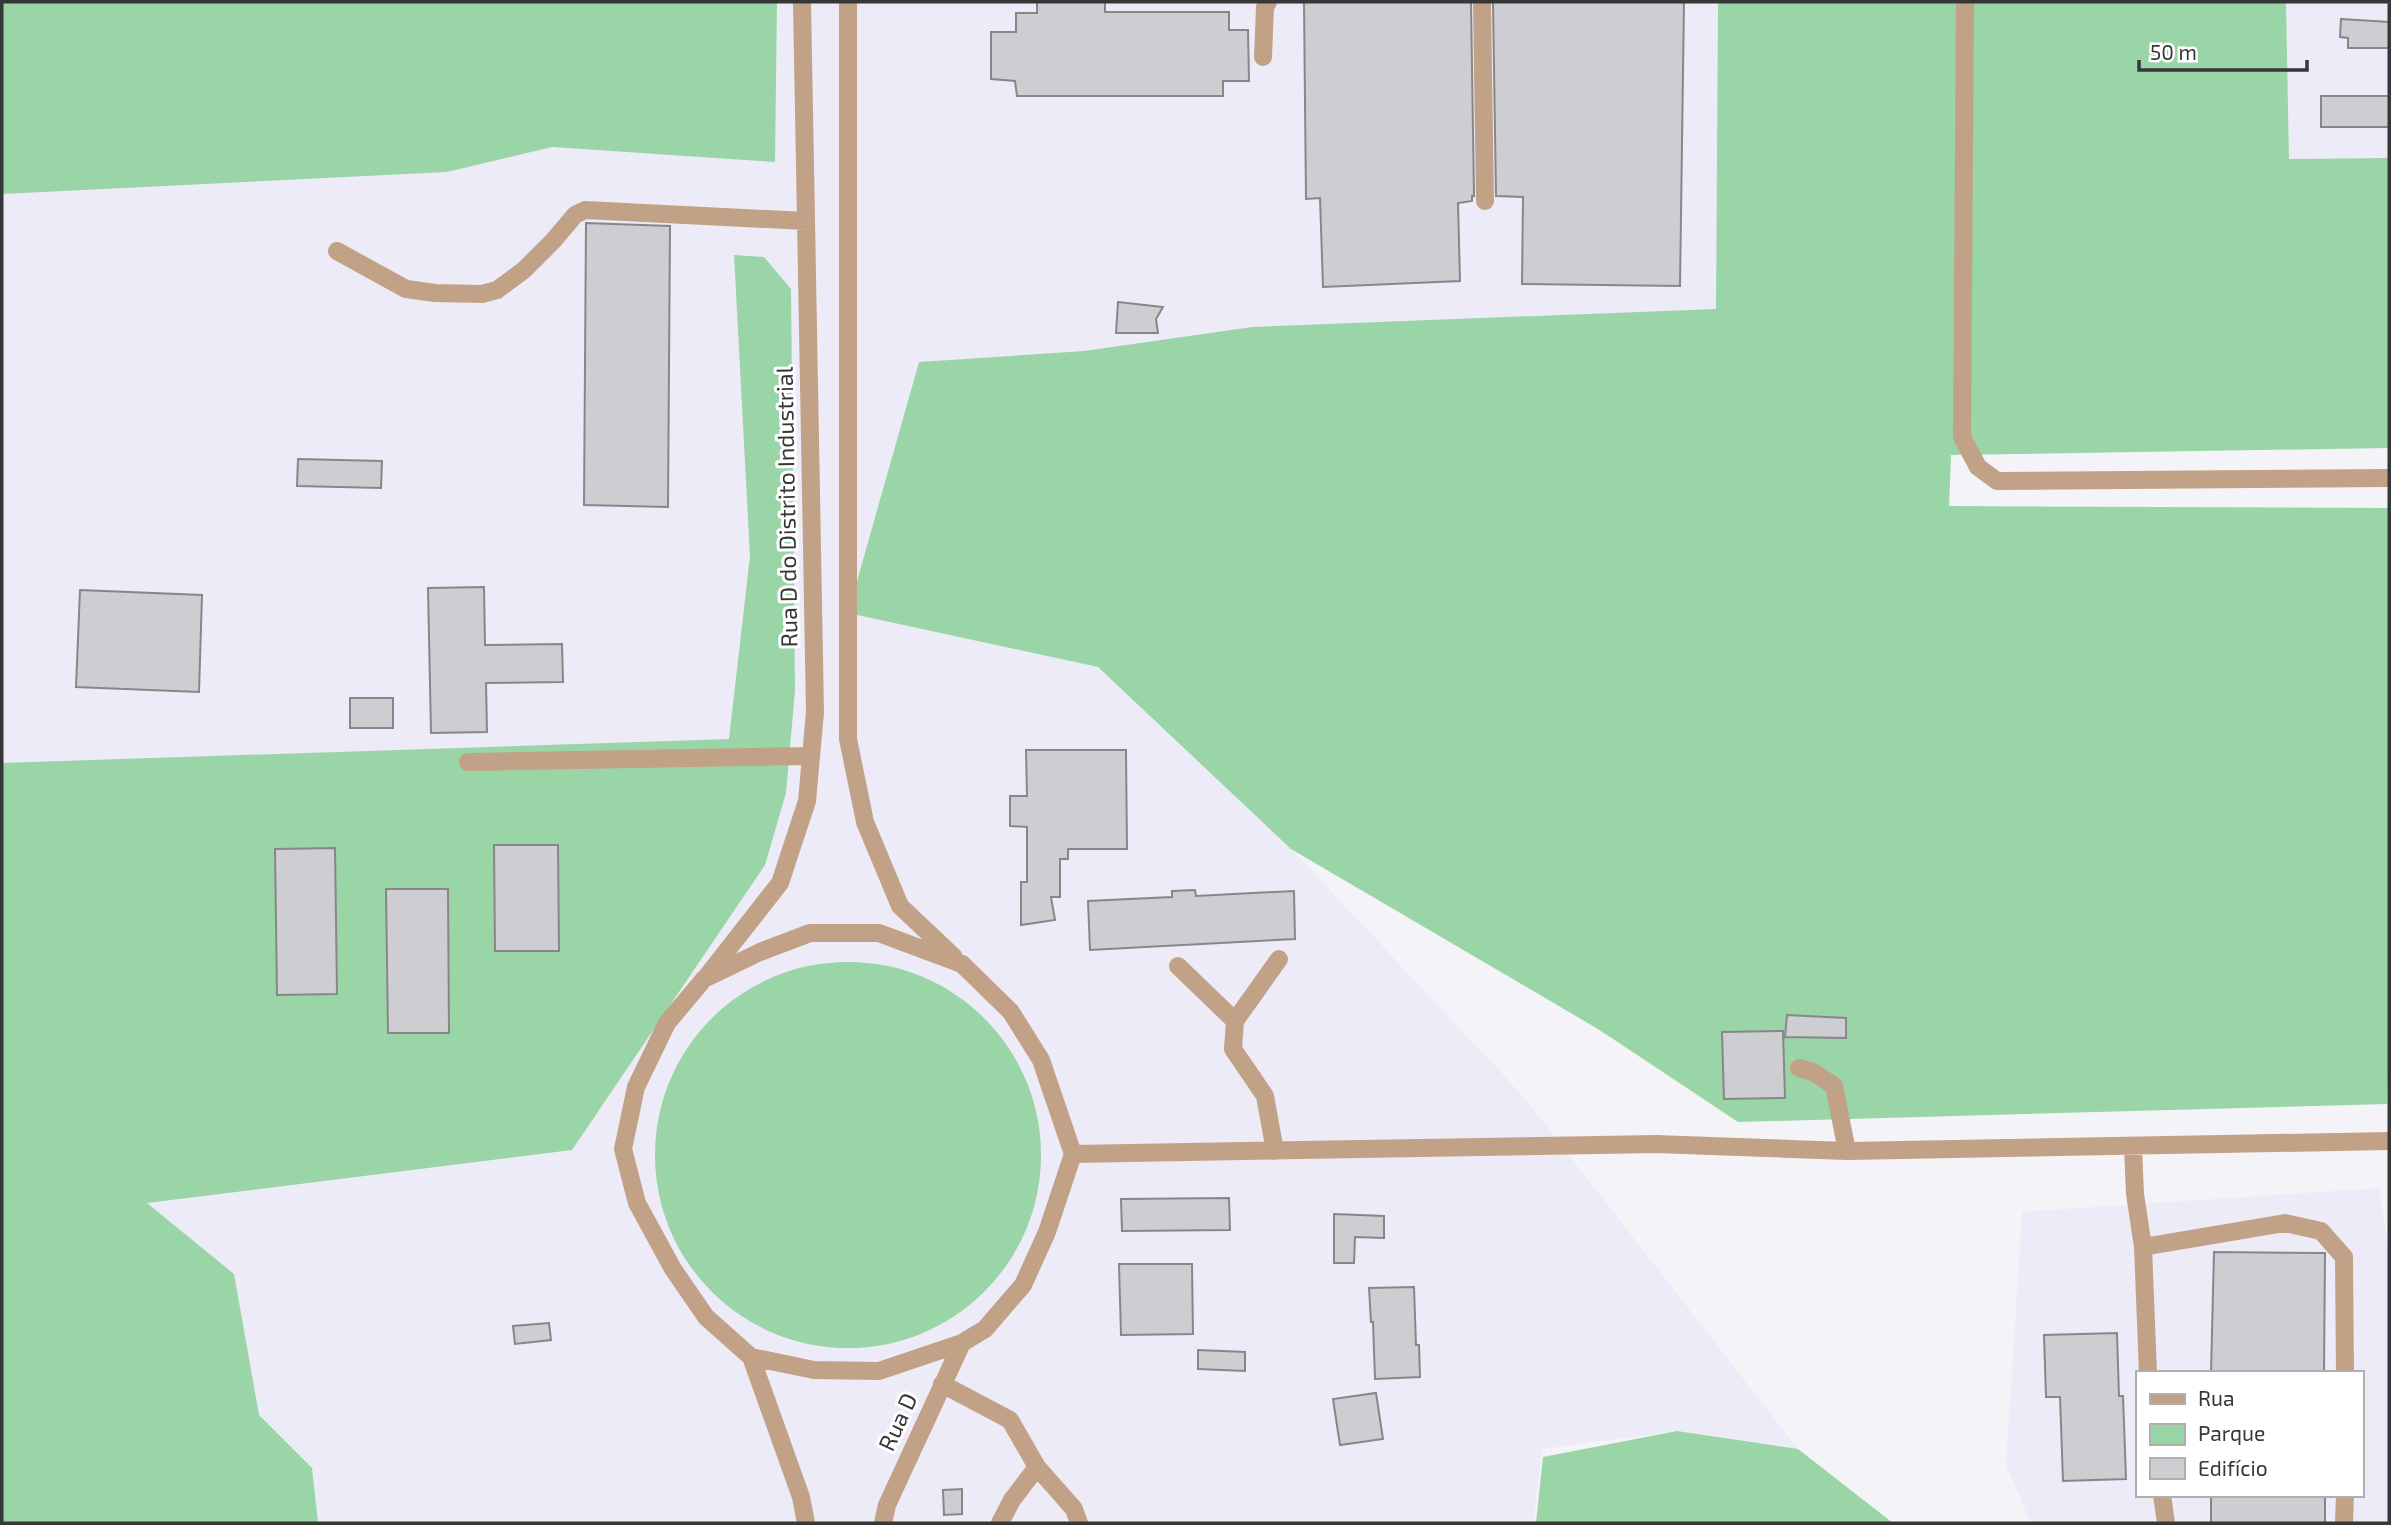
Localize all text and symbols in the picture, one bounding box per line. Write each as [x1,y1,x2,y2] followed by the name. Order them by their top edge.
[2139,28,2307,72] scale bar
[2150,39,2197,64] text: 50 m
[770,366,802,648] street label: Rua D do Distrito Industrial
[2136,1371,2363,1497] legend
[2198,1385,2234,1410] text: Rua
[872,1388,923,1455] street label: Rua D
[2198,1420,2265,1445] text: Parque
[2198,1455,2268,1480] text: Edifício

